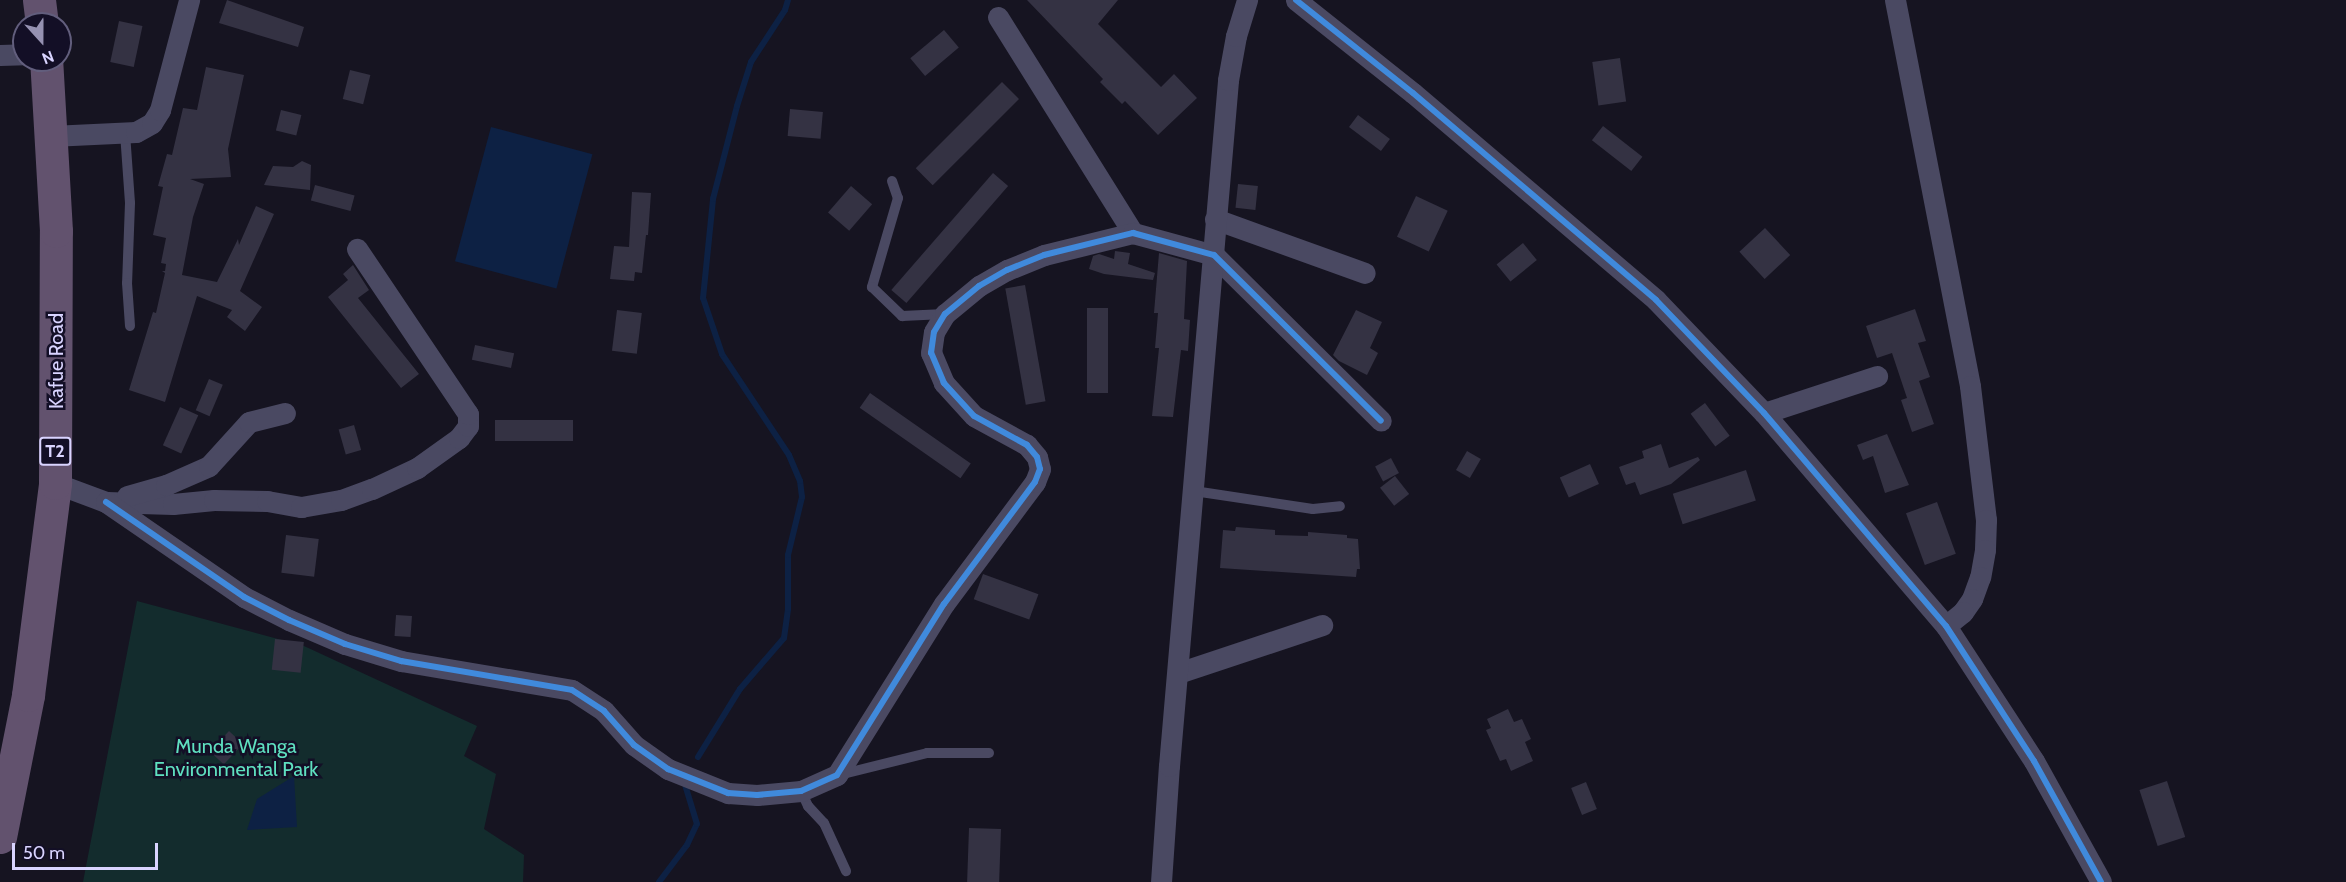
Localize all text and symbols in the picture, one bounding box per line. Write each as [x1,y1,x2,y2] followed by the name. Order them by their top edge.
[12,12,72,72] north arrow
[39,47,57,68] text: N
[44,313,68,409] street label: Kafue Road
[38,436,72,466] road number: T2
[154,734,318,781] park label: Munda Wanga Environmental Park
[15,831,160,869] scale bar
[23,842,65,864] text: 50 m

